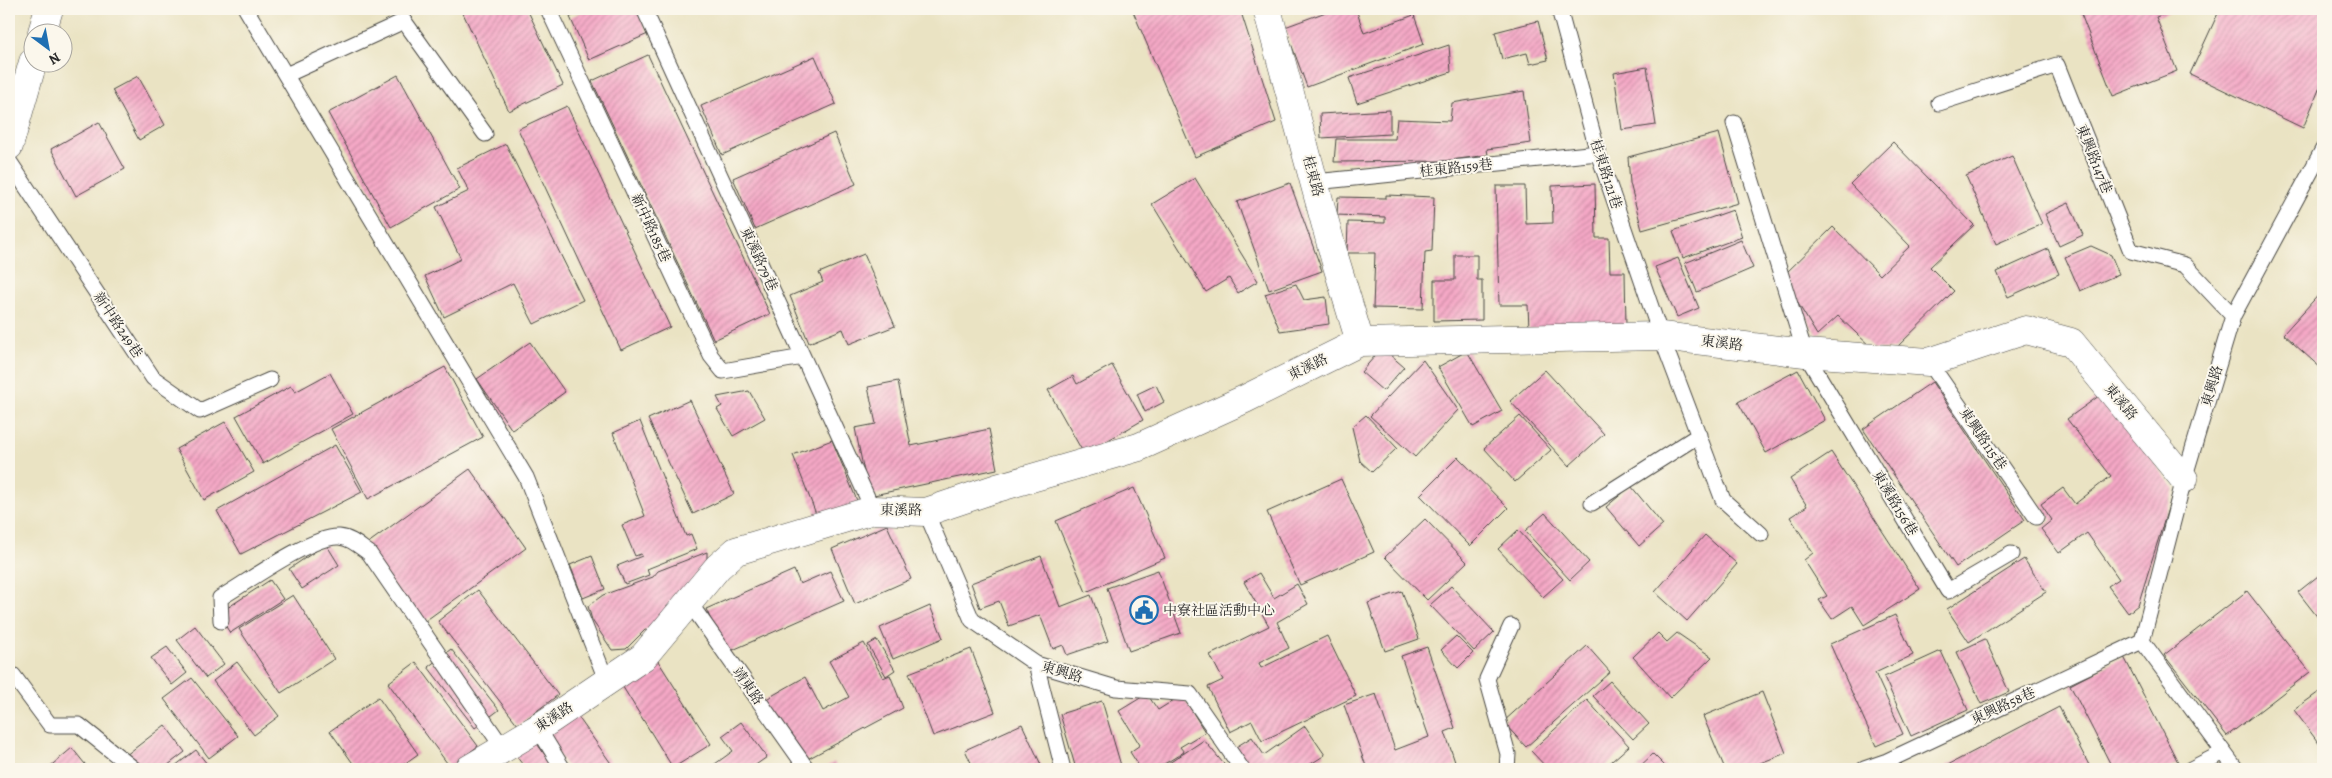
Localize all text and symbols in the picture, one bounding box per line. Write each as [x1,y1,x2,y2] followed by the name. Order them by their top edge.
[22,22,72,72] north arrow
[45,48,64,69] text: N
[2072,122,2116,196] street label: 東興路147巷
[1586,137,1626,211] street label: 桂東路121巷
[1298,153,1328,199] street label: 桂東路
[1419,155,1493,181] street label: 桂東路159巷
[627,191,675,265] street label: 新中路185巷
[736,224,782,294] street label: 東溪路79巷
[89,288,147,362] street label: 新中路249巷
[1700,331,1744,355] street label: 東溪路
[1285,349,1331,385] street label: 東溪路
[2197,363,2227,409] street label: 東興路
[2100,380,2142,424] street label: 東溪路
[1955,404,2011,474] street label: 東興路115巷
[1868,467,1922,539] street label: 東溪路156巷
[880,500,922,520] street label: 東溪路
[1129,595,1159,625] public building icon: 中寮社區活動中心
[1163,601,1275,620] place label: 中寮社區活動中心
[1039,657,1085,687] street label: 東興路
[728,663,768,709] street label: 靖東路
[1968,683,2038,729] street label: 東興路58巷
[531,698,577,736] street label: 東溪路

